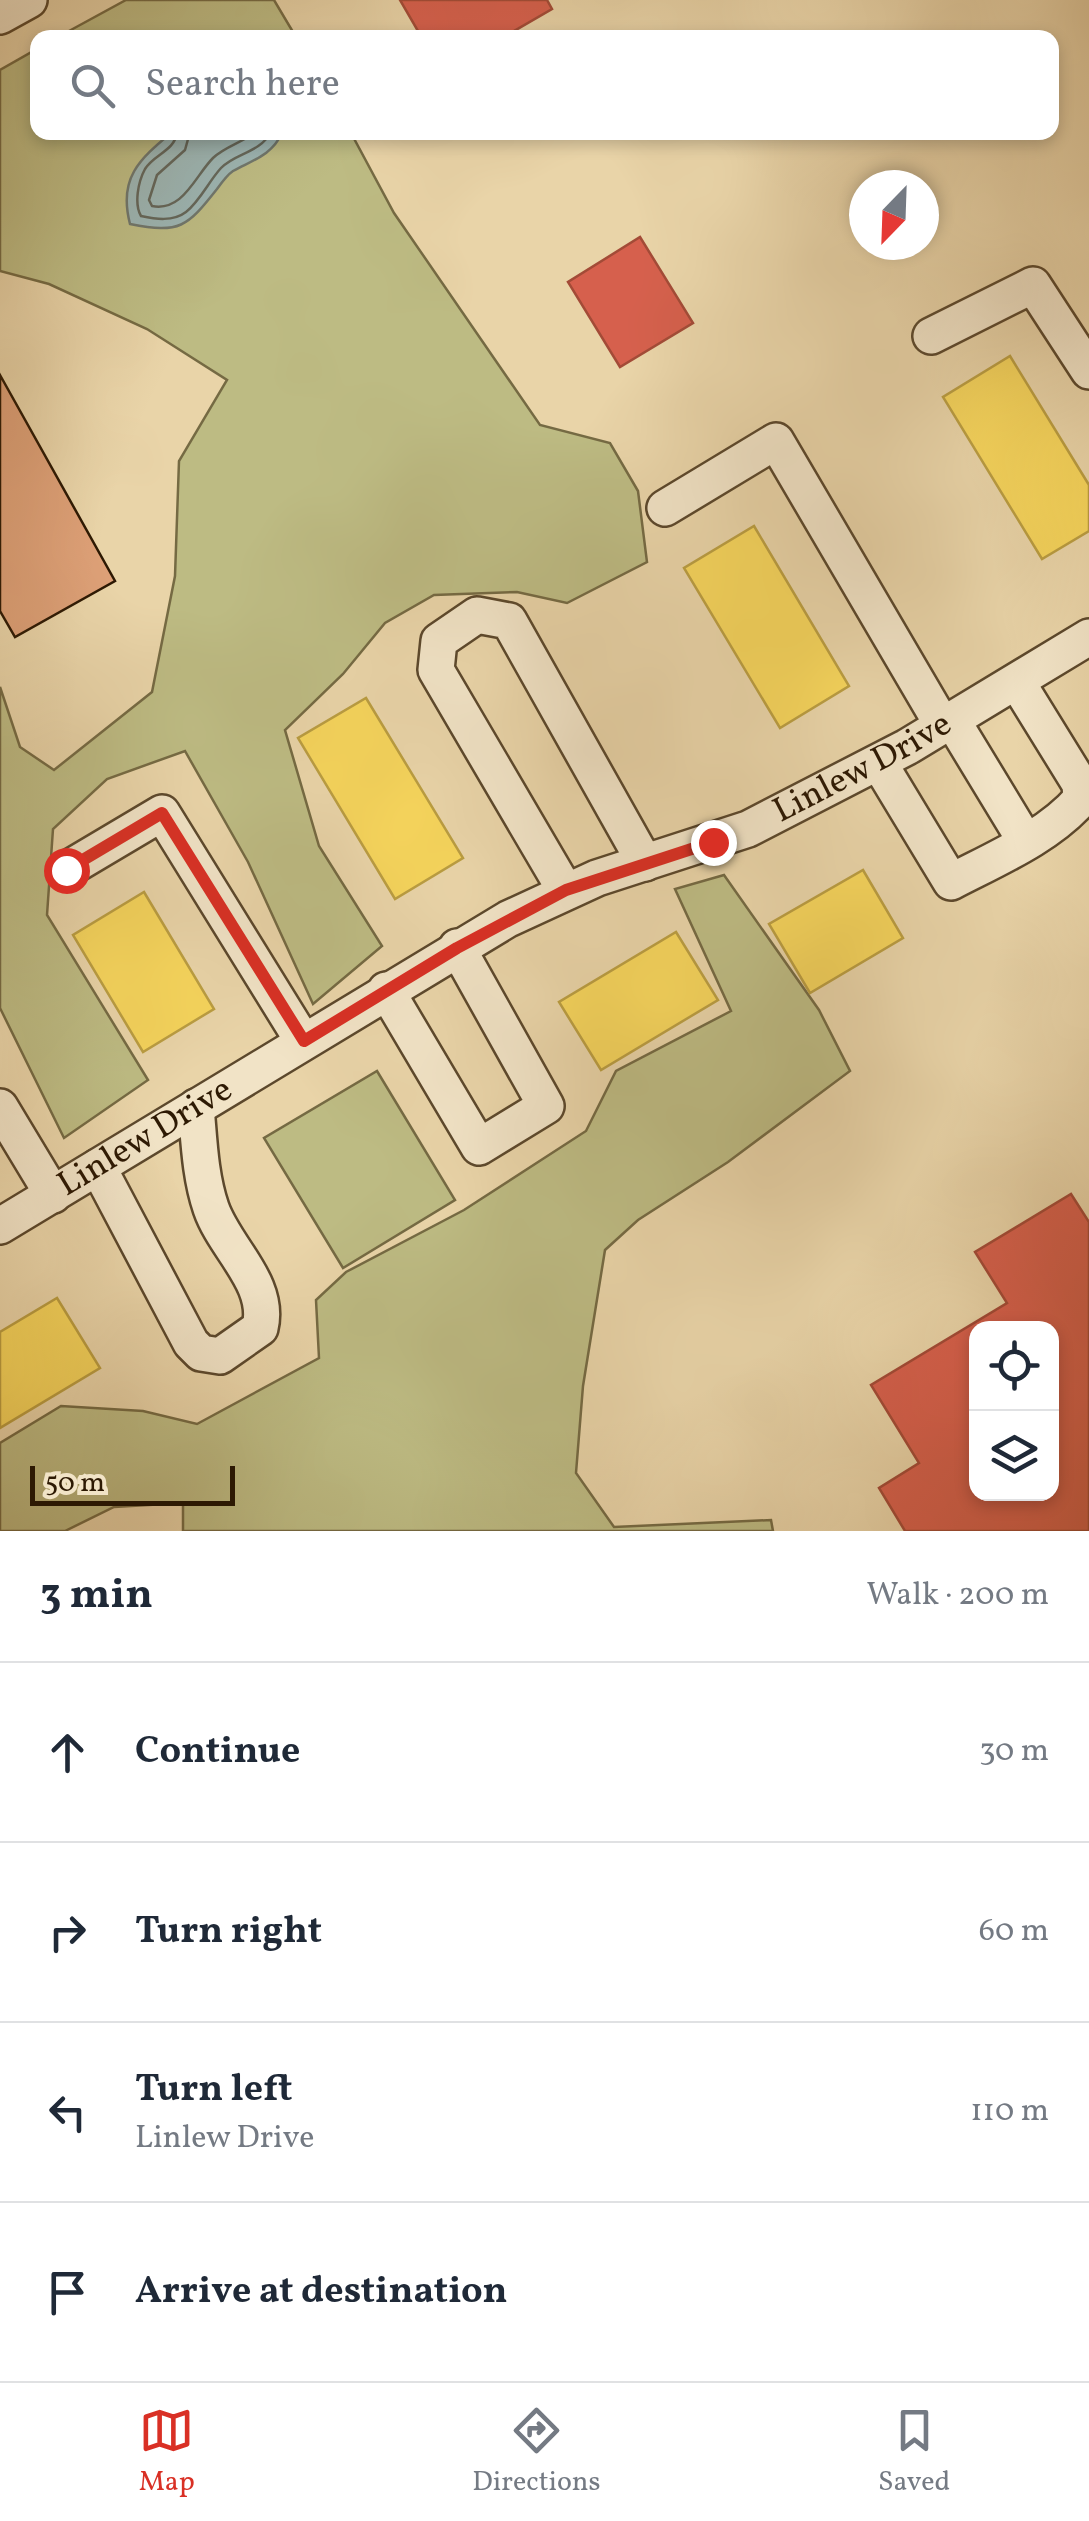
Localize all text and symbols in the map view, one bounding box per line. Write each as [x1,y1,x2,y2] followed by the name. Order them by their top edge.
[30,30,1059,140] search box
[65,58,120,113] icon: search
[145,59,340,112] text: Search here
[849,170,939,260] north arrow
[765,701,961,836] street label: Linlew Drive
[691,820,737,866] route end
[44,848,90,894] route start
[49,1067,242,1209] street label: Linlew Drive
[969,1321,1059,1501] map controls
[969,1321,1059,1411] button: locate
[969,1411,1059,1501] button: layers
[30,1461,235,1506] scale bar
[45,1464,105,1503] text: 50 m
[40,1567,153,1626] text: 3 min
[866,1574,1049,1618] text: Walk · 200 m
[40,1725,95,1780] icon: ahead
[135,1726,300,1779] text: Continue
[979,1730,1049,1774] text: 30 m
[40,1905,95,1960] icon: right
[135,1906,322,1959] text: Turn right
[979,1910,1049,1954] text: 60 m
[135,2064,292,2117] text: Turn left
[40,2085,95,2140] icon: left
[970,2090,1049,2134] text: 110 m
[135,2117,314,2161] text: Linlew Drive
[40,2265,95,2320] icon: arrive
[135,2266,508,2319] text: Arrive at destination
[139,2403,195,2502] tab: Map
[472,2403,601,2502] tab: Directions
[878,2403,950,2502] tab: Saved

